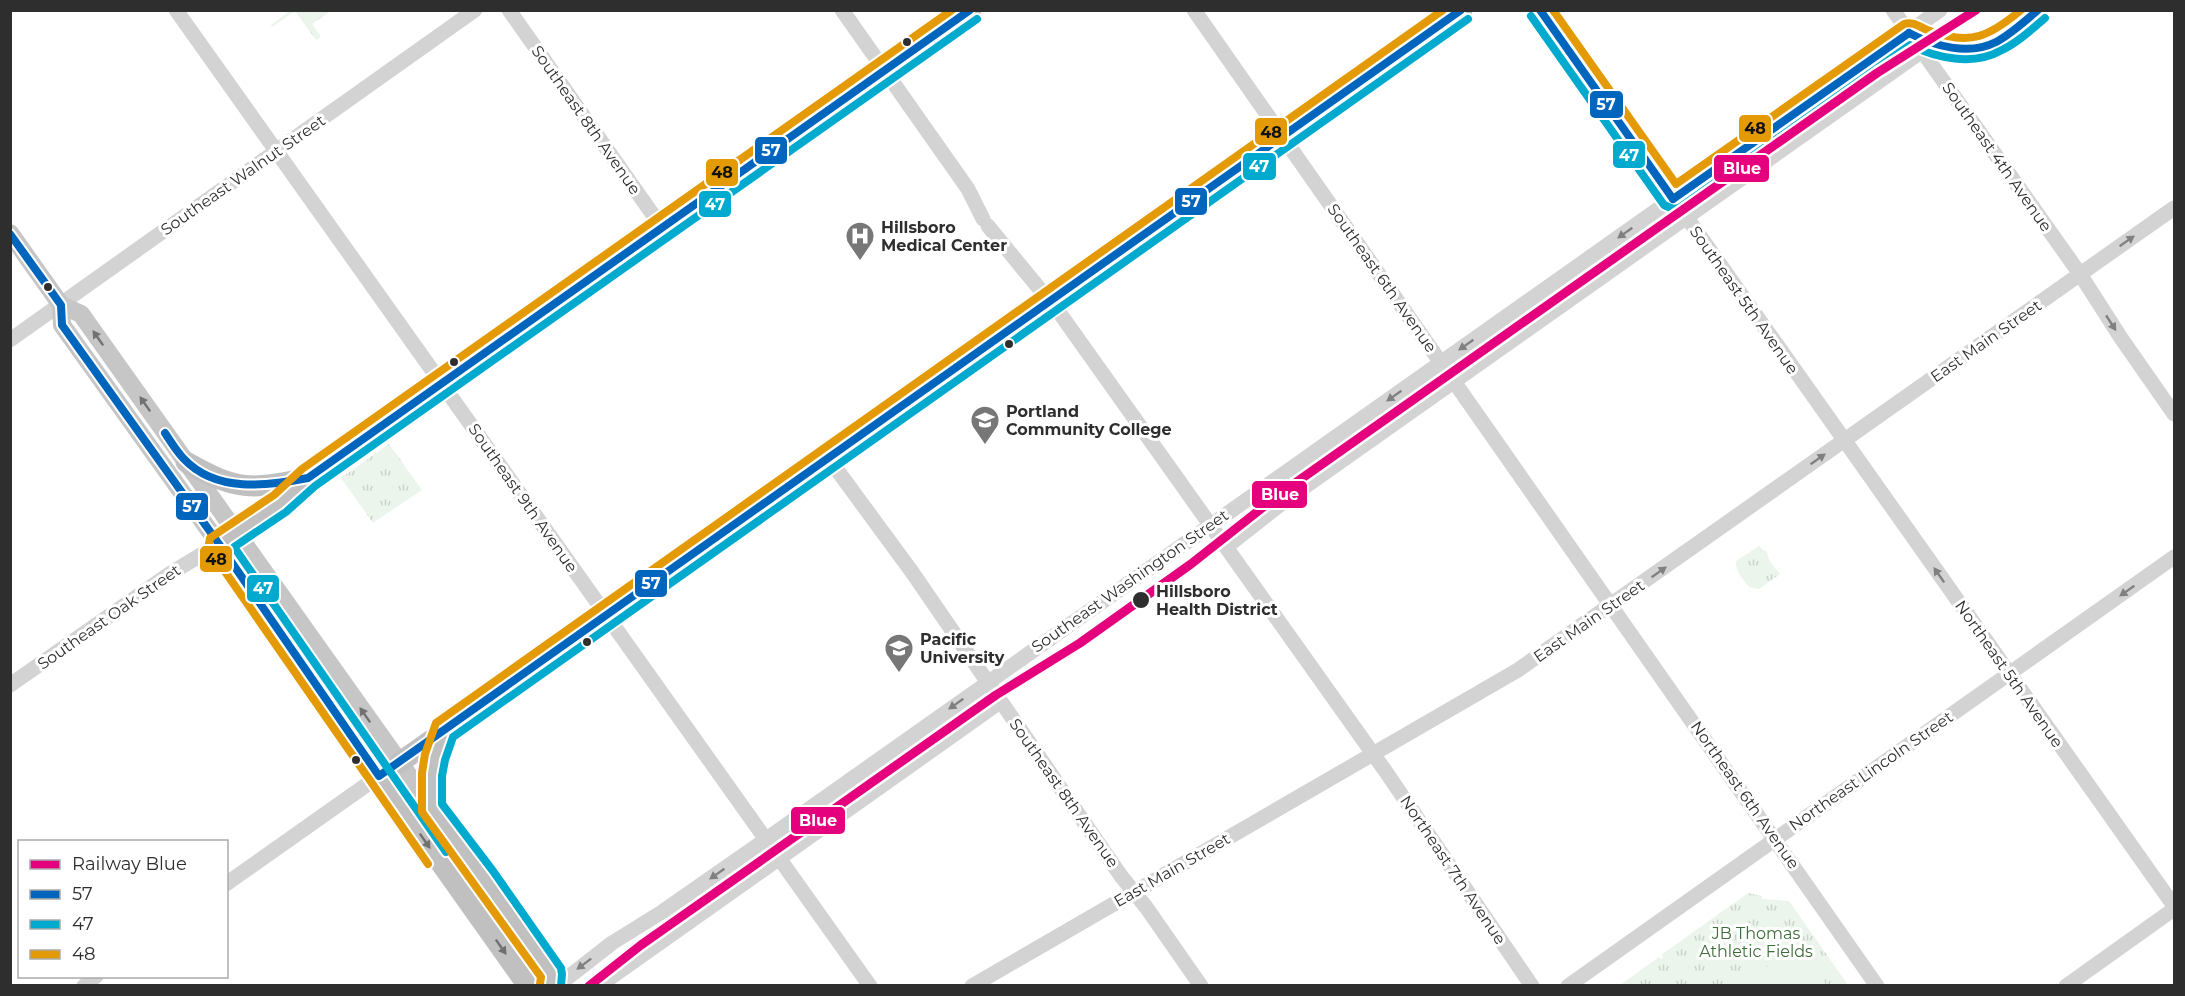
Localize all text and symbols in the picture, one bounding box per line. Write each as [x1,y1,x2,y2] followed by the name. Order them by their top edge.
[901,36,913,48] unlabelled marker
[527,42,645,198] street label: Southeast 8th Avenue
[1938,79,2056,235] street label: Southeast 4th Avenue
[1589,90,1624,119] line badge: 57
[1596,95,1616,114] text: 57
[157,111,329,239] street label: Southeast Walnut Street
[1738,114,1772,143] line badge: 48
[1254,117,1288,146] line badge: 48
[1744,119,1766,138] text: 48
[1260,123,1282,142] text: 48
[754,136,788,165] line badge: 57
[1612,140,1646,169] line badge: 47
[761,141,781,160] text: 57
[1619,146,1639,165] text: 47
[1242,152,1277,181] line badge: 47
[1713,154,1770,183] line badge: Blue
[1249,157,1269,176] text: 47
[705,158,739,187] line badge: 48
[1723,159,1761,178] text: Blue
[711,163,733,182] text: 48
[1174,187,1208,216] line badge: 57
[698,190,732,218] line badge: 47
[1181,192,1201,211] text: 57
[705,195,725,214] text: 47
[1323,200,1441,356] street label: Southeast 6th Avenue
[881,218,1007,255] place label: Hillsboro Medical Center
[844,220,876,262] hospital icon: Hillsboro Medical Center
[1686,222,1802,378] street label: Southeast 5th Avenue
[1618,227,1634,239] one-way arrow
[2119,236,2135,247] one-way arrow
[42,281,54,293] unlabelled marker
[1927,295,2045,386] street label: East Main Street
[2106,315,2117,332] one-way arrow
[92,331,104,347] one-way arrow
[1003,338,1015,350] unlabelled marker
[1458,339,1474,351] one-way arrow
[448,356,460,368] unlabelled marker
[1386,390,1402,402] one-way arrow
[139,397,151,413] one-way arrow
[1006,402,1172,439] place label: Portland Community College
[969,404,1001,446] school or university icon: Portland Community College
[464,420,582,576] street label: Southeast 9th Avenue
[1810,453,1826,465] one-way arrow
[1251,480,1308,509] line badge: Blue
[1261,485,1299,504] text: Blue
[175,492,209,521] line badge: 57
[182,497,202,516] text: 57
[1028,505,1232,656] street label: Southeast Washington Street
[199,545,233,573] line badge: 48
[205,550,227,569] text: 48
[34,560,185,674] street label: Southeast Oak Street
[1651,567,1667,578] one-way arrow
[1933,567,1945,583] one-way arrow
[634,569,668,598] line badge: 57
[246,574,280,603] line badge: 47
[641,574,661,593] text: 57
[1530,575,1648,666] street label: East Main Street
[253,579,273,598] text: 47
[1156,582,1278,619] place label: Hillsboro Health District
[2119,585,2135,597] one-way arrow
[1131,590,1151,610] marker: Hillsboro Health District
[1951,597,2067,751] street label: Northeast 5th Avenue
[920,630,1005,667] place label: Pacific University
[883,632,915,674] school or university icon: Pacific University
[581,636,593,648] unlabelled marker
[949,698,965,710] one-way arrow
[1785,707,1957,835] street label: Northeast Lincoln Street
[359,708,371,724] one-way arrow
[1005,715,1123,871] street label: Southeast 8th Avenue
[1687,717,1803,873] street label: Northeast 6th Avenue
[350,754,362,766] unlabelled marker
[1396,792,1510,948] street label: Northeast 7th Avenue
[790,806,846,835] line badge: Blue
[799,811,837,830] text: Blue
[1111,829,1234,911] street label: East Main Street
[419,833,431,849] one-way arrow
[18,840,228,978] legend
[72,853,187,875] text: Railway Blue
[709,868,725,879] one-way arrow
[72,883,93,905] text: 57
[72,913,94,935] text: 47
[1699,924,1813,961] park label: JB Thomas Athletic Fields
[495,939,507,955] one-way arrow
[72,943,96,965] text: 48
[577,958,593,970] one-way arrow

